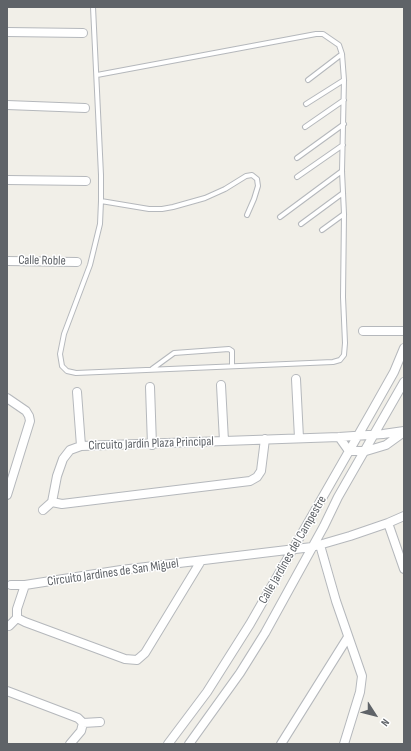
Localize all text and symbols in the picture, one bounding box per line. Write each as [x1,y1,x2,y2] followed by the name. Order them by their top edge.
[18,253,66,269] street label: Calle Roble
[88,434,214,454] street label: Circuito Jardín Plaza Principal
[256,493,330,607] street label: Calle Jardines del Campestre
[46,556,180,590] street label: Circuito Jardines de San Miguel
[355,695,395,735] north arrow
[378,716,392,729] text: N

